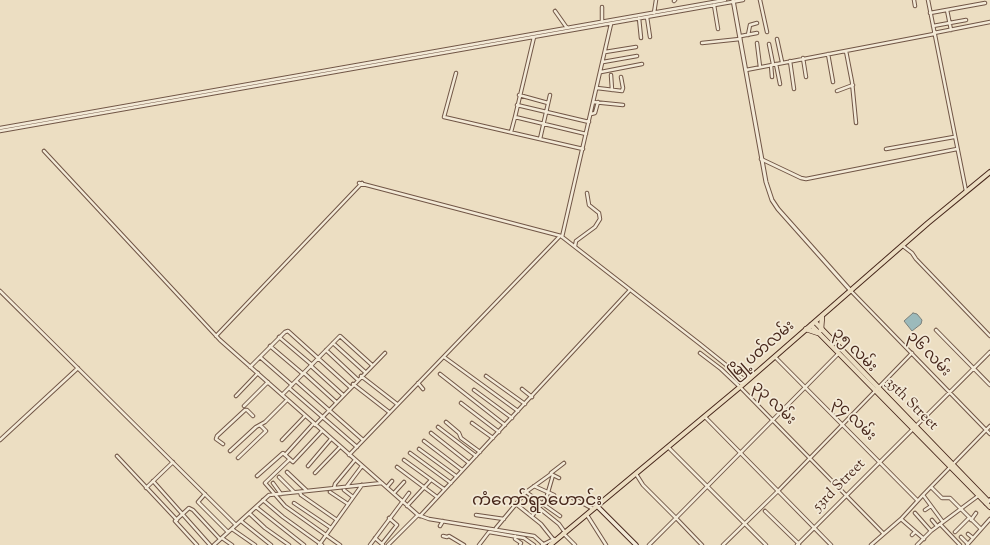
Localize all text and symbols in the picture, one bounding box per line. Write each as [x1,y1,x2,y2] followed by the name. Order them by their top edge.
[727,318,799,384] street label: မြို့ပတ်လမ်း
[828,325,880,377] street label: ၃၅ လမ်း
[902,329,954,381] street label: ၃၆ လမ်း
[881,375,941,435] street label: 35th Street
[748,379,798,429] street label: ၃၃ လမ်း
[828,395,878,445] street label: ၃၄ လမ်း
[810,456,870,516] street label: 53rd Street
[472,492,602,512] district label: ကံကော်ရွာဟောင်း

